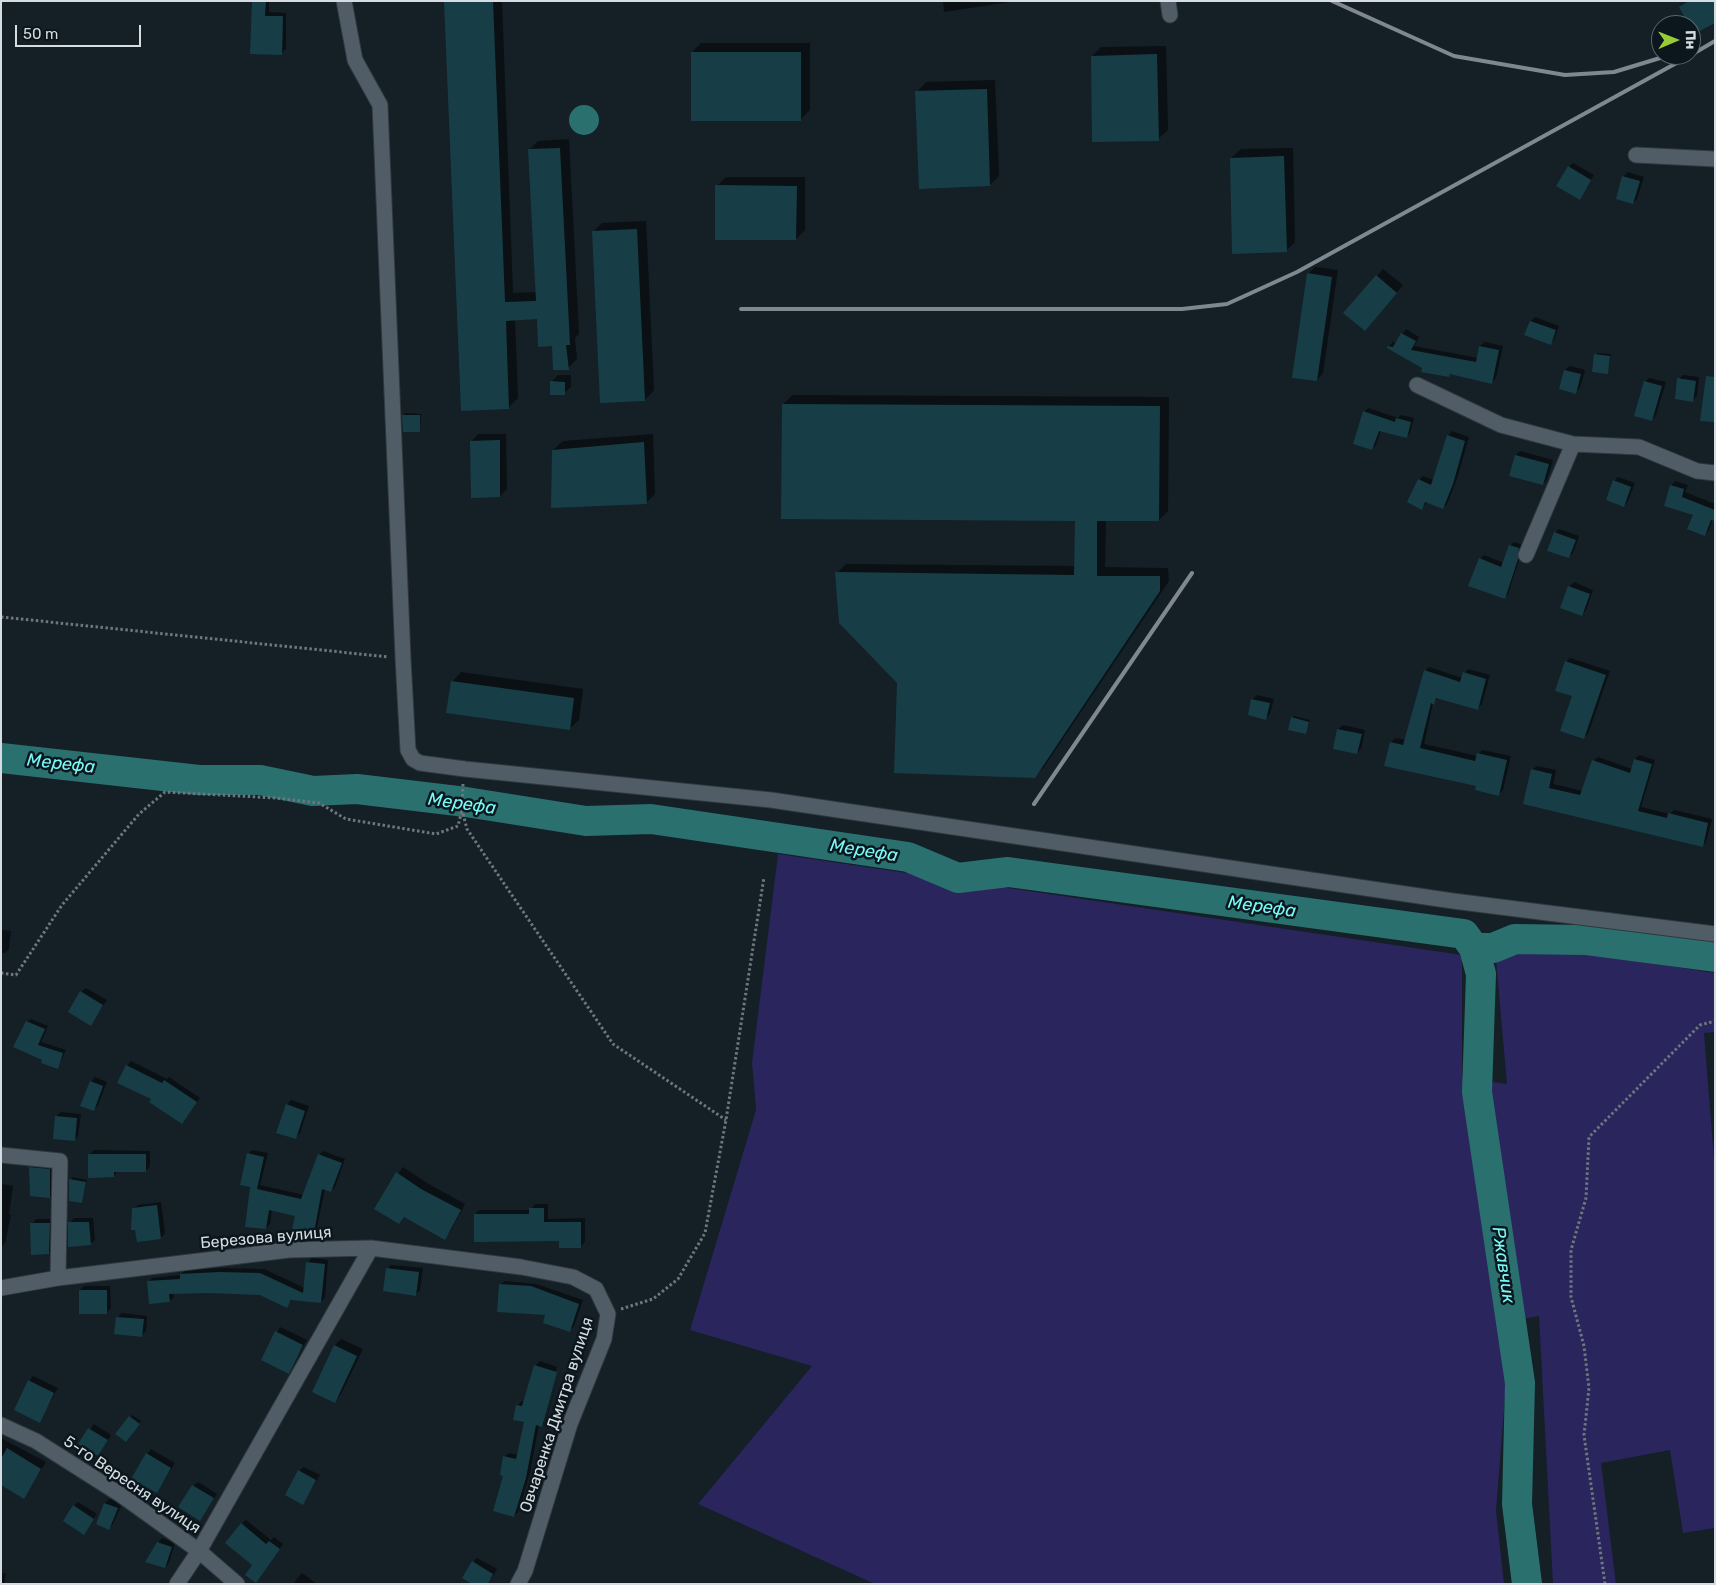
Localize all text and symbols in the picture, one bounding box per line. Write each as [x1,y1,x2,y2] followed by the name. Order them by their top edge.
[18,15,144,47] scale bar
[1651,15,1701,65] north arrow
[23,25,58,43] text: 50 m
[1682,30,1699,50] text: Пн
[26,750,96,778] water label: Мерефа
[427,789,497,819] water label: Мерефа
[828,835,900,867] water label: Мерефа
[1227,892,1297,922] water label: Мерефа
[200,1223,332,1253] street label: Березова вулиця
[1487,1225,1519,1305] water label: Ржавчик
[516,1315,598,1515] street label: Овчаренка Дмитра вулиця
[60,1432,204,1538] street label: 5-го Вересня вулиця

